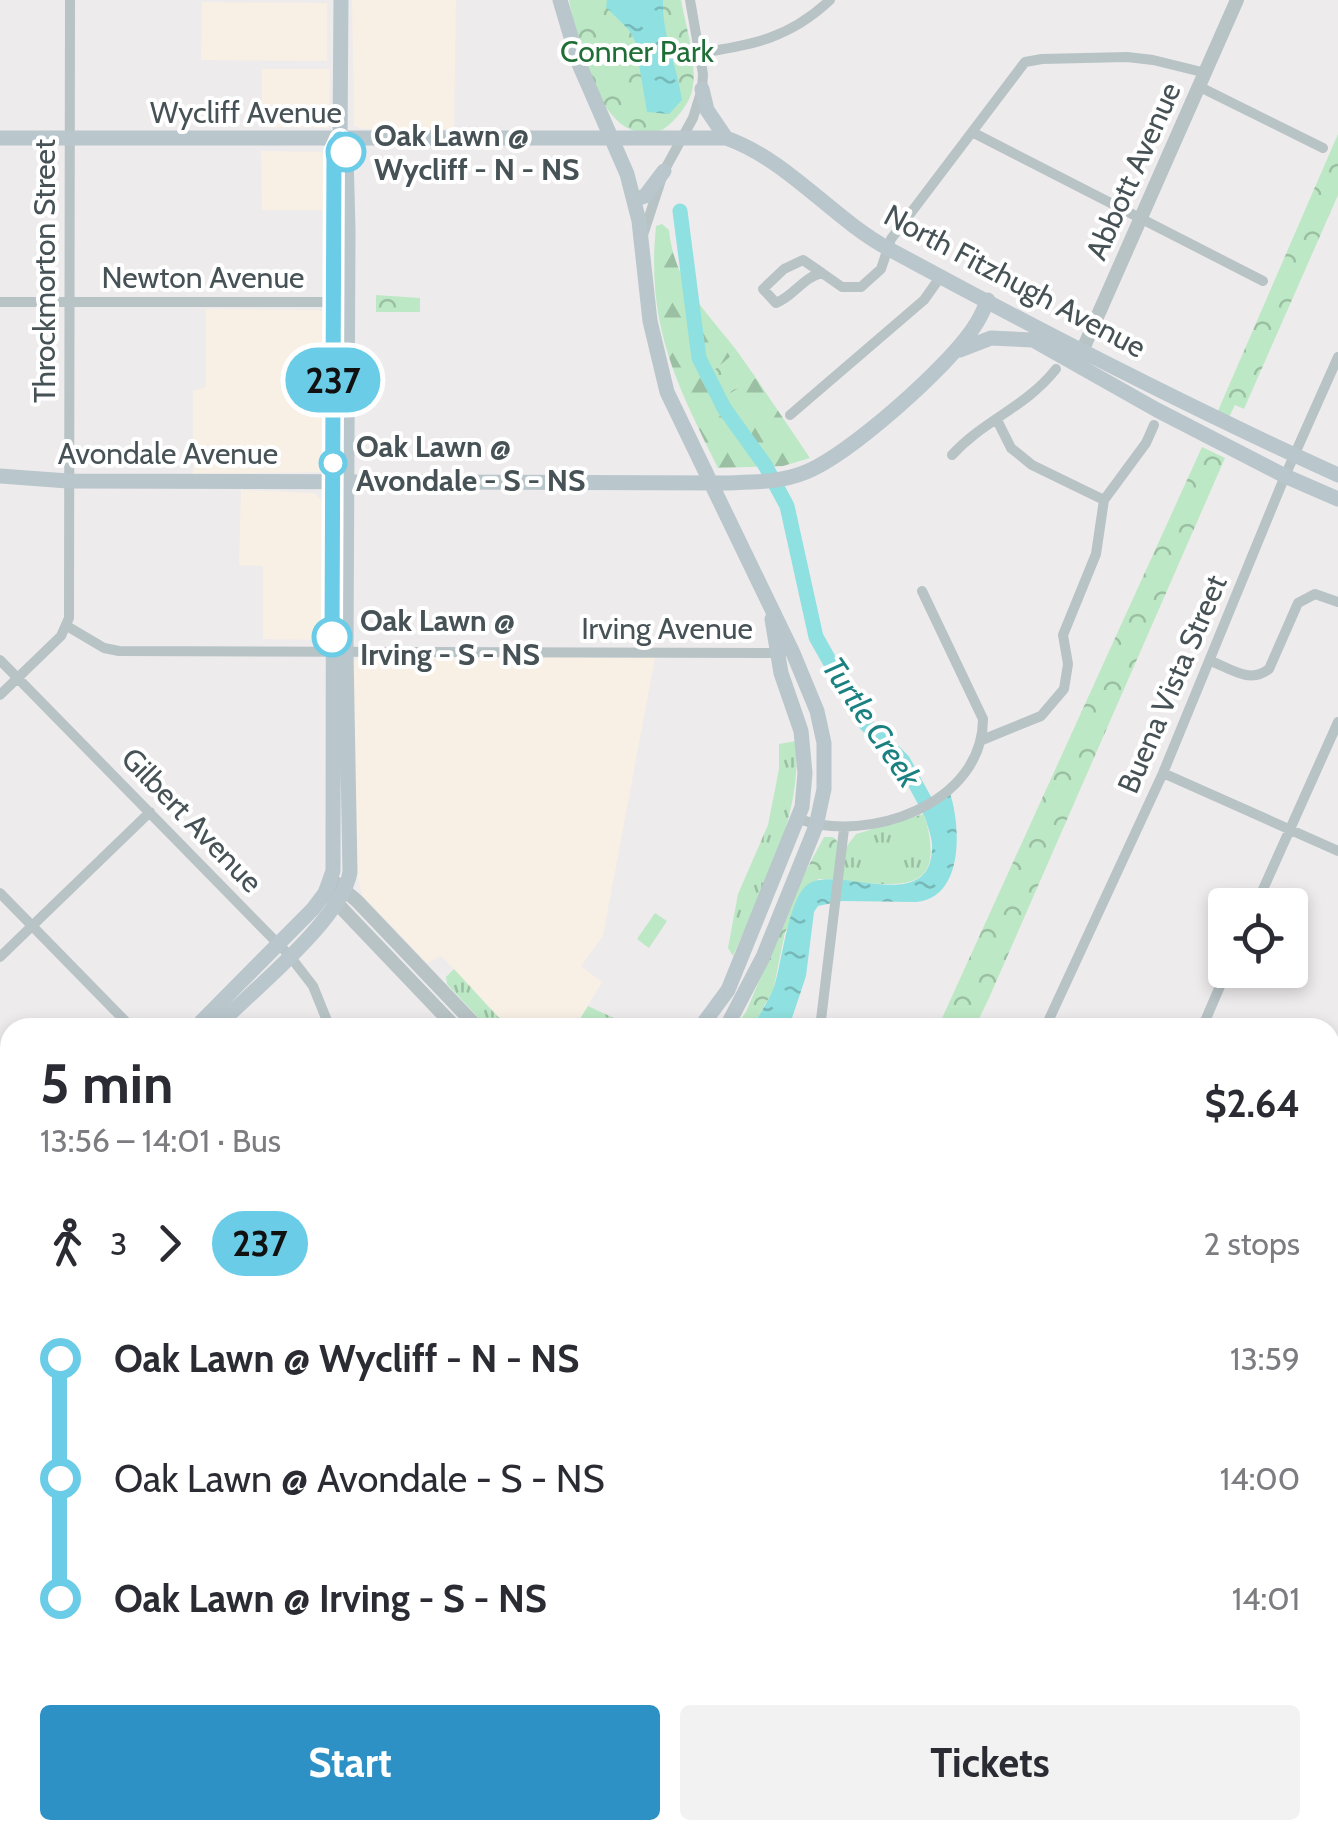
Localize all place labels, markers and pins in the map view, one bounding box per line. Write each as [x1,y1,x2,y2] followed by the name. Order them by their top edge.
[374,117,580,188] place label: Oak Lawn @ Wycliff - N - NS
[327,133,365,171] marker: Oak Lawn @ Wycliff - N - NS
[356,428,585,499] place label: Oak Lawn @ Avondale - S - NS
[320,450,346,476] marker: Oak Lawn @ Avondale - S - NS
[360,602,540,673] place label: Oak Lawn @ Irving - S - NS
[313,618,351,656] marker: Oak Lawn @ Irving - S - NS

